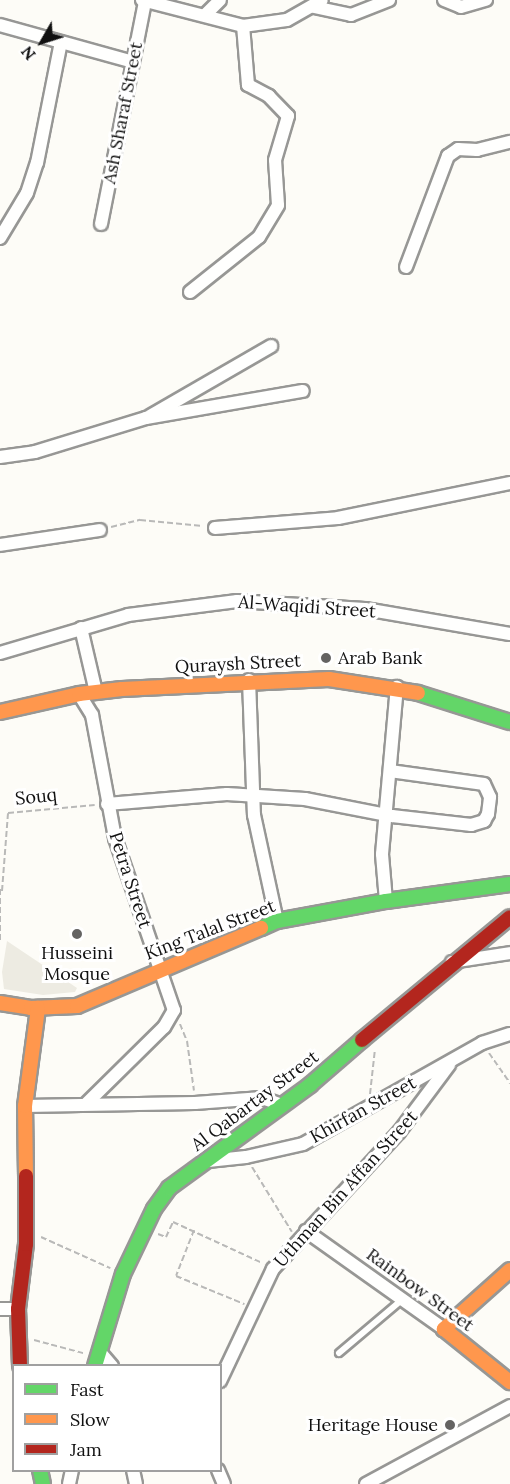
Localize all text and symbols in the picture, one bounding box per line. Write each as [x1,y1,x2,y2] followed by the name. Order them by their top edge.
[12,12,72,72] north arrow
[99,40,147,186] street label: Ash Sharaf Street
[16,42,40,64] text: N
[238,591,376,623] street label: Al-Waqidi Street
[338,647,423,669] place label: Arab Bank
[174,650,302,678] street label: Quraysh Street
[319,651,333,665] marker: Arab Bank
[14,784,58,810] street label: Souq
[104,829,156,931] street label: Petra Street
[142,895,278,965] street label: King Talal Street
[70,927,84,941] marker: Husseini Mosque
[41,943,113,986] place label: Husseini Mosque
[187,1046,323,1156] street label: Al Qabartay Street
[306,1072,420,1148] street label: Khirfan Street
[270,1106,422,1272] street label: Uthman Bin Affan Street
[362,1244,478,1336] street label: Rainbow Street
[12,1364,222,1472] legend
[70,1378,104,1401] text: Fast
[70,1408,110,1431] text: Slow
[308,1414,438,1436] place label: Heritage House
[443,1418,457,1432] marker: Heritage House
[70,1438,102,1461] text: Jam

